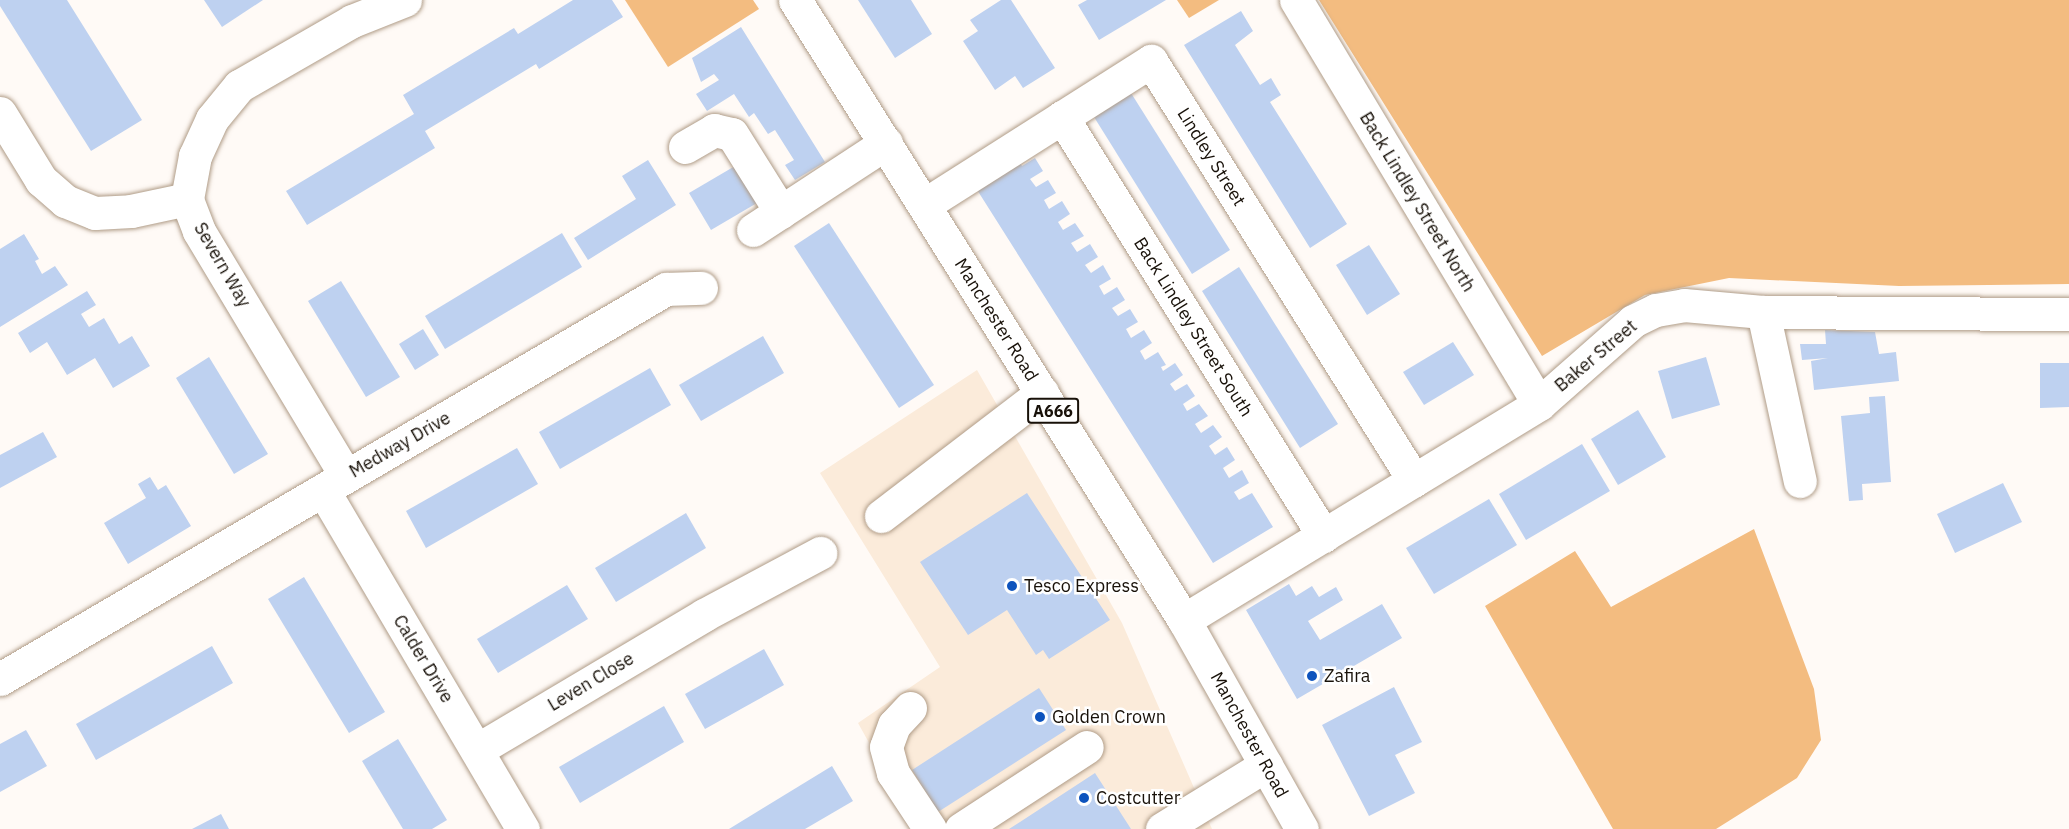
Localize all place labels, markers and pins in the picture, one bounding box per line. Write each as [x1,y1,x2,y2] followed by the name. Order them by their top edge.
[1024,575,1139,597] place label: Tesco Express
[1005,579,1019,593] marker: Tesco Express
[1324,665,1370,687] place label: Zafira
[1305,669,1319,683] marker: Zafira
[1052,706,1166,728] place label: Golden Crown
[1033,710,1047,724] marker: Golden Crown
[1096,787,1180,809] place label: Costcutter
[1077,791,1091,805] marker: Costcutter

